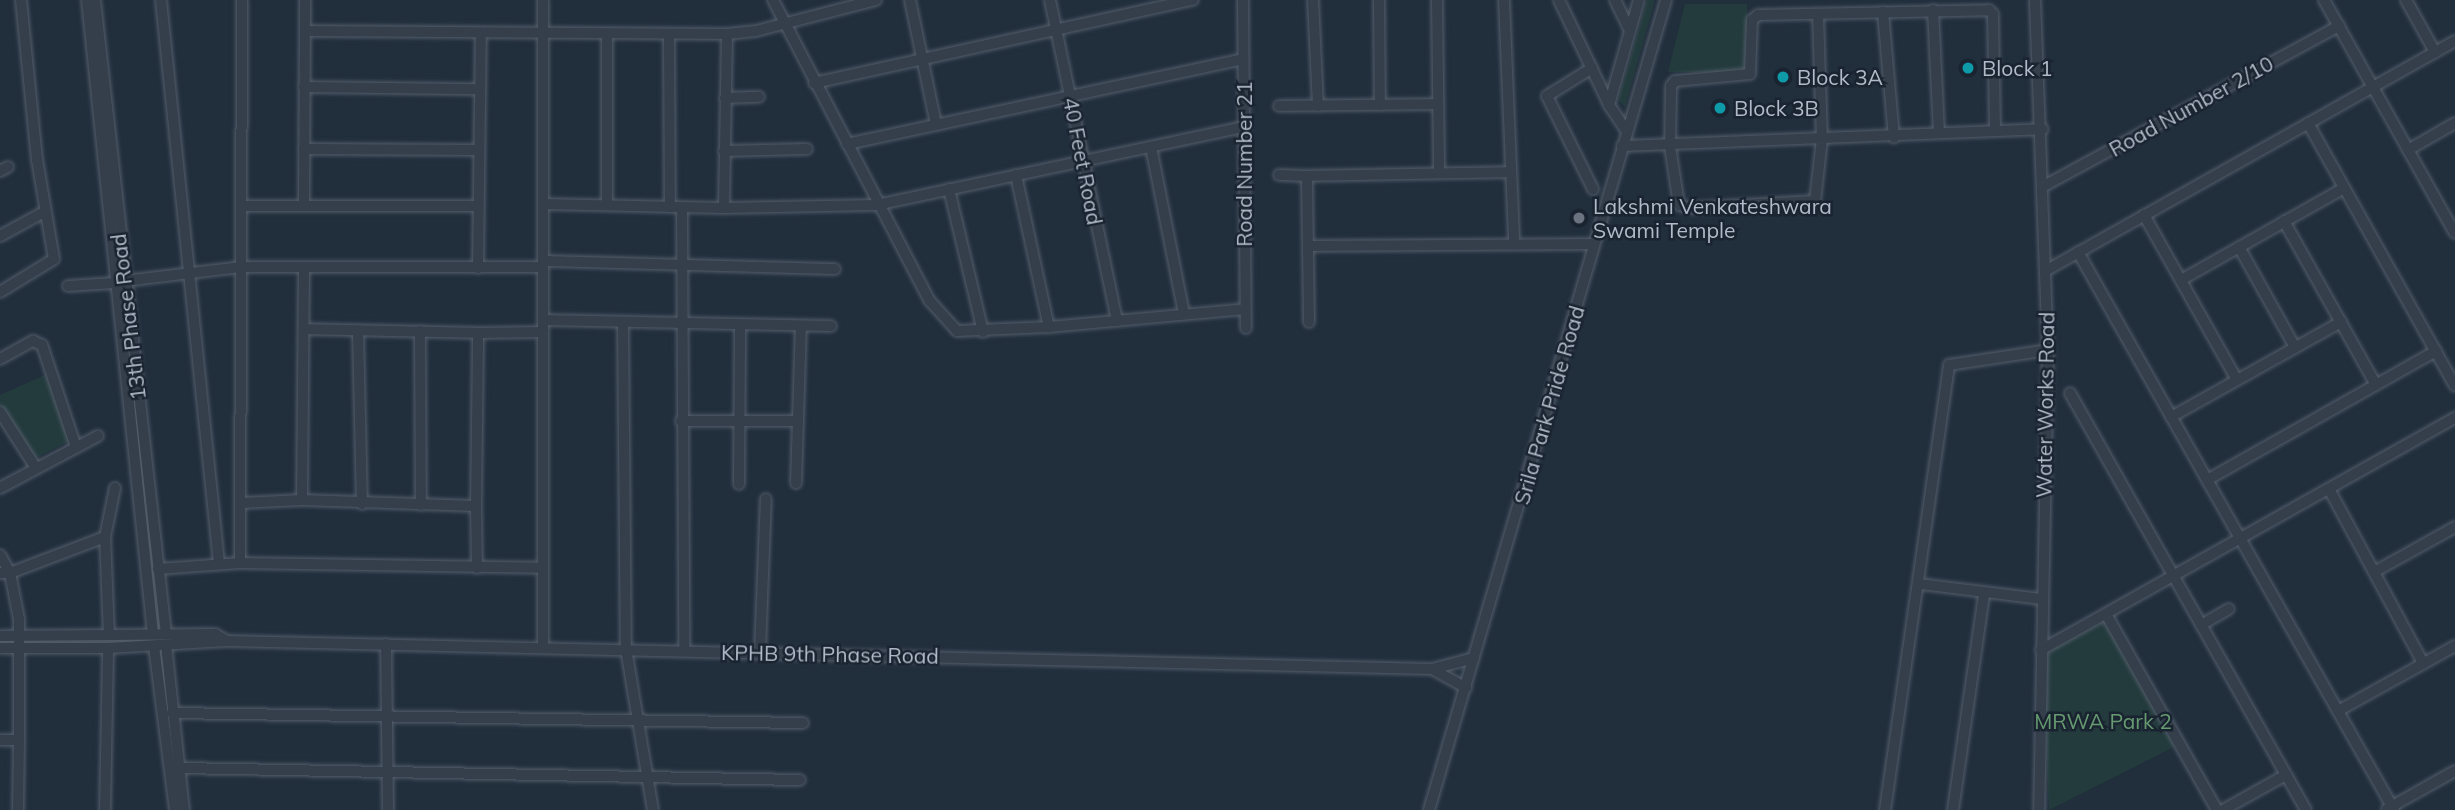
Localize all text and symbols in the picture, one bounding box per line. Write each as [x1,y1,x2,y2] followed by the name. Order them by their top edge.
[2104,50,2278,162] street label: Road Number 2/10
[1982,55,2053,81] place label: Block 1
[1960,60,1976,76] marker: Block 1
[1797,64,1883,90] place label: Block 3A
[1775,69,1791,85] marker: Block 3A
[1231,81,1257,247] street label: Road Number 21
[1058,95,1108,227] street label: 40 Feet Road
[1734,95,1819,121] place label: Block 3B
[1712,100,1728,116] marker: Block 3B
[1593,193,1832,243] place label: Lakshmi Venkateshwara Swami Temple
[1571,210,1587,226] marker: Lakshmi Venkateshwara Swami Temple
[105,232,151,402] street label: 13th Phase Road
[1509,303,1589,507] street label: Srila Park Pride Road
[2031,312,2059,498] street label: Water Works Road
[721,640,939,668] street label: KPHB 9th Phase Road
[2034,708,2172,734] park label: MRWA Park 2

